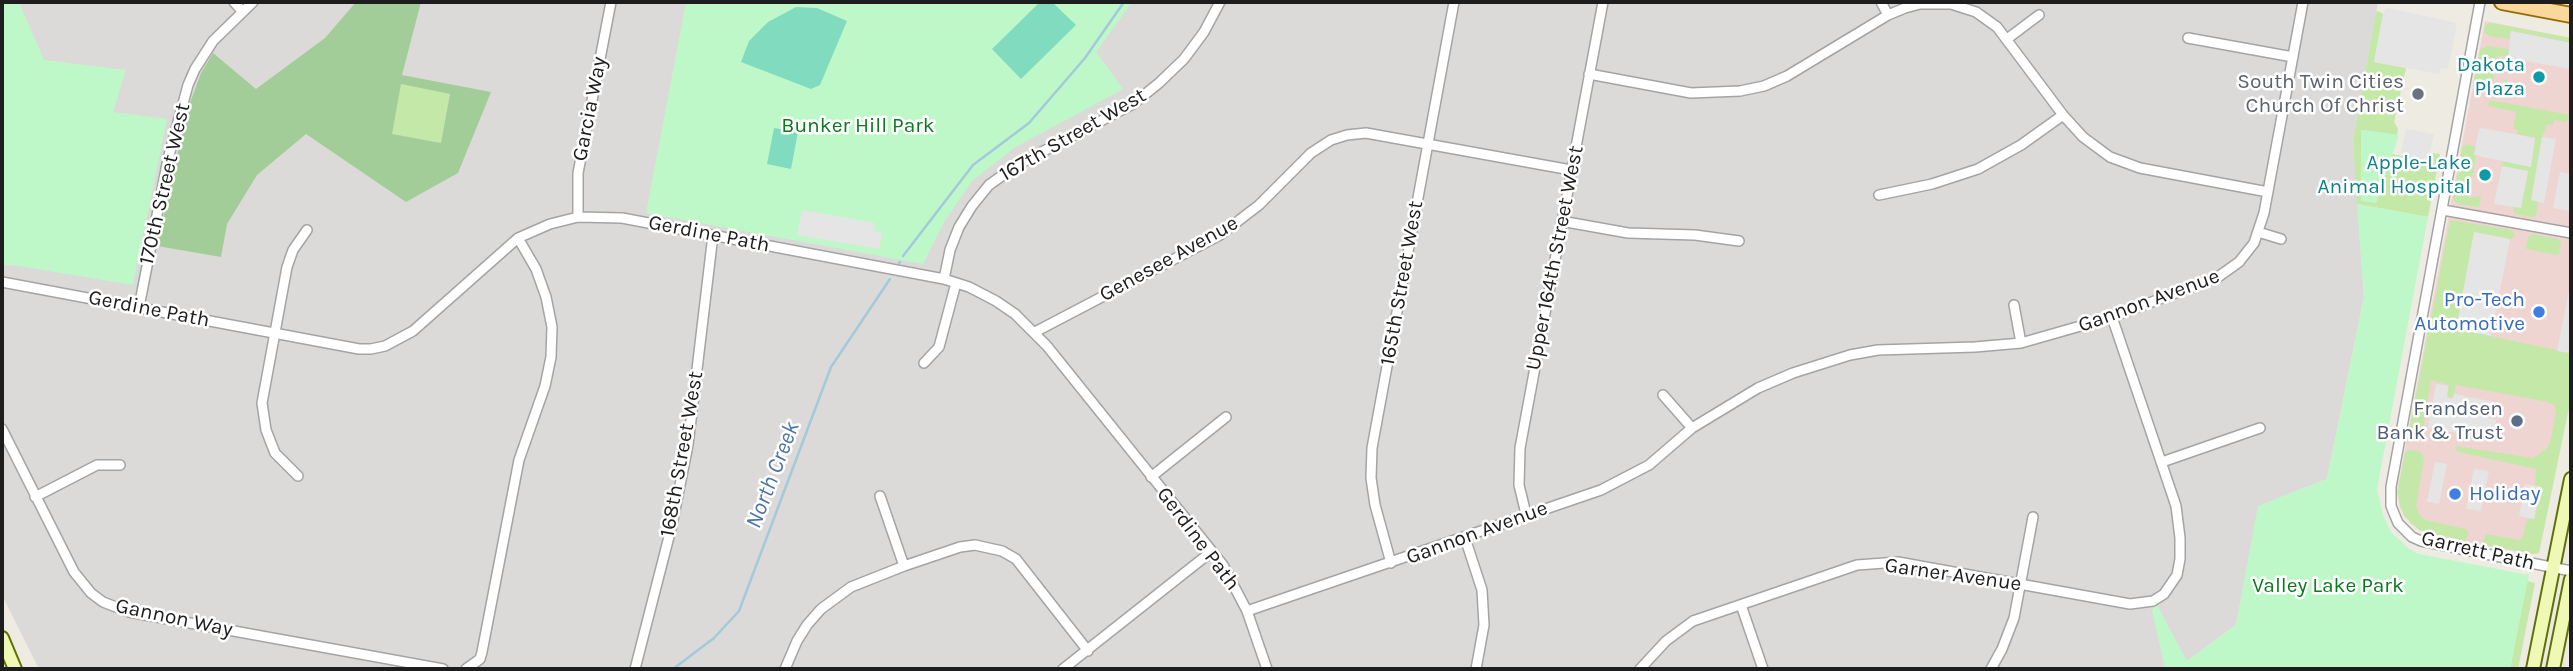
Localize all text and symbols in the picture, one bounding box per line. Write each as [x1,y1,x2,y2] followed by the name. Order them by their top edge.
[2457,52,2525,102] place label: Dakota Plaza
[568,55,612,163] street label: Garcia Way
[2237,69,2404,119] place label: South Twin Cities Church Of Christ
[2531,69,2547,85] marker: Dakota Plaza
[995,83,1151,187] street label: 167th Street West
[2410,86,2426,102] marker: South Twin Cities Church Of Christ
[134,101,196,267] street label: 170th Street West
[781,113,935,139] park label: Bunker Hill Park
[1521,144,1589,372] street label: Upper 164th Street West
[2318,150,2471,200] place label: Apple-Lake Animal Hospital
[2477,167,2493,183] marker: Apple-Lake Animal Hospital
[1375,199,1429,367] street label: 165th Street West
[646,210,772,258] street label: Gerdine Path
[1095,211,1243,307] street label: Genesee Avenue
[2075,264,2223,338] street label: Gannon Avenue
[86,285,212,333] street label: Gerdine Path
[2414,287,2525,337] place label: Pro-Tech Automotive
[2531,304,2547,320] marker: Pro-Tech Automotive
[655,369,709,539] street label: 168th Street West
[2376,396,2503,446] place label: Frandsen Bank & Trust
[2509,413,2525,429] marker: Frandsen Bank & Trust
[740,418,806,532] water label: North Creek
[2469,481,2540,507] place label: Holiday
[1151,482,1245,596] street label: Gerdine Path
[2447,486,2463,502] marker: Holiday
[1403,496,1551,570] street label: Gannon Avenue
[2419,526,2537,576] street label: Garrett Path
[1883,553,2023,597] street label: Garner Avenue
[2252,573,2404,599] park label: Valley Lake Park
[113,593,235,643] street label: Gannon Way

